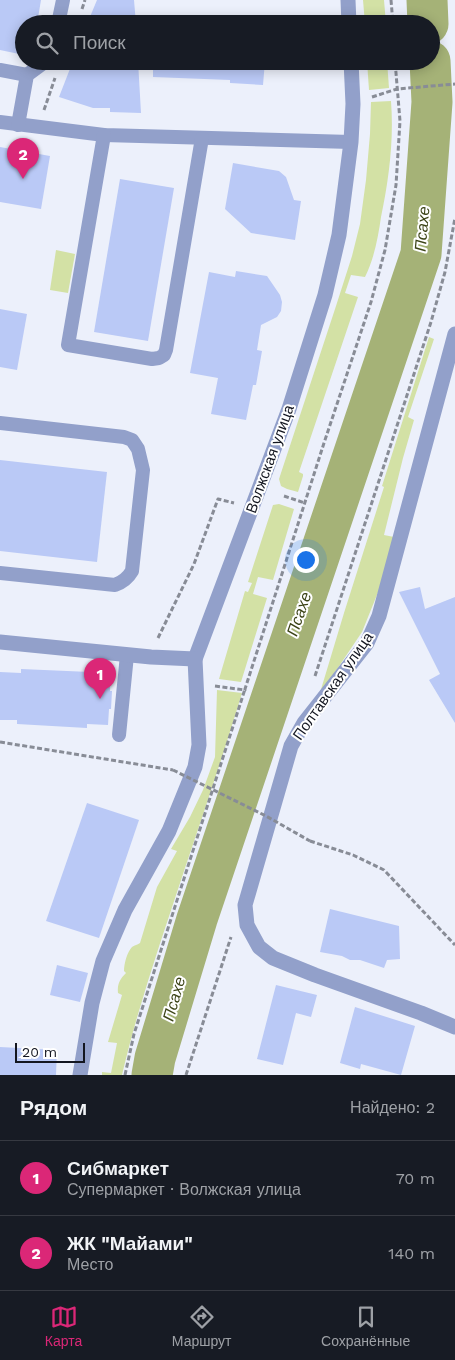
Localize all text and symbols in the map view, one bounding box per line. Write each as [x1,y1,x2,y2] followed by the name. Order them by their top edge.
[15,15,440,70] search box
[33,29,61,57] icon: search
[73,31,126,54] text: Поиск
[7,138,39,179] pin: 2
[411,206,433,252] water label: Псахе
[242,402,298,516] street label: Волжская улица
[293,547,319,573] your location
[283,589,315,638] water label: Псахе
[289,628,377,743] street label: Полтавская улица
[84,658,116,699] pin: 1
[159,975,189,1023] water label: Псахе
[15,1040,85,1063] scale bar
[22,1044,57,1060] text: 20 m
[20,1095,87,1120] text: Рядом
[350,1098,435,1117] text: Найдено: 2
[67,1157,169,1180] text: Сибмаркет
[33,1169,39,1188] text: 1
[396,1169,435,1188] text: 70 m
[67,1180,301,1199] text: Супермаркет · Волжская улица
[67,1232,193,1255] text: ЖК "Майами"
[31,1244,41,1263] text: 2
[388,1244,435,1263] text: 140 m
[67,1255,113,1274] text: Место
[45,1303,82,1349] tab: Карта
[172,1303,231,1349] tab: Маршрут
[321,1303,410,1349] tab: Сохранённые

